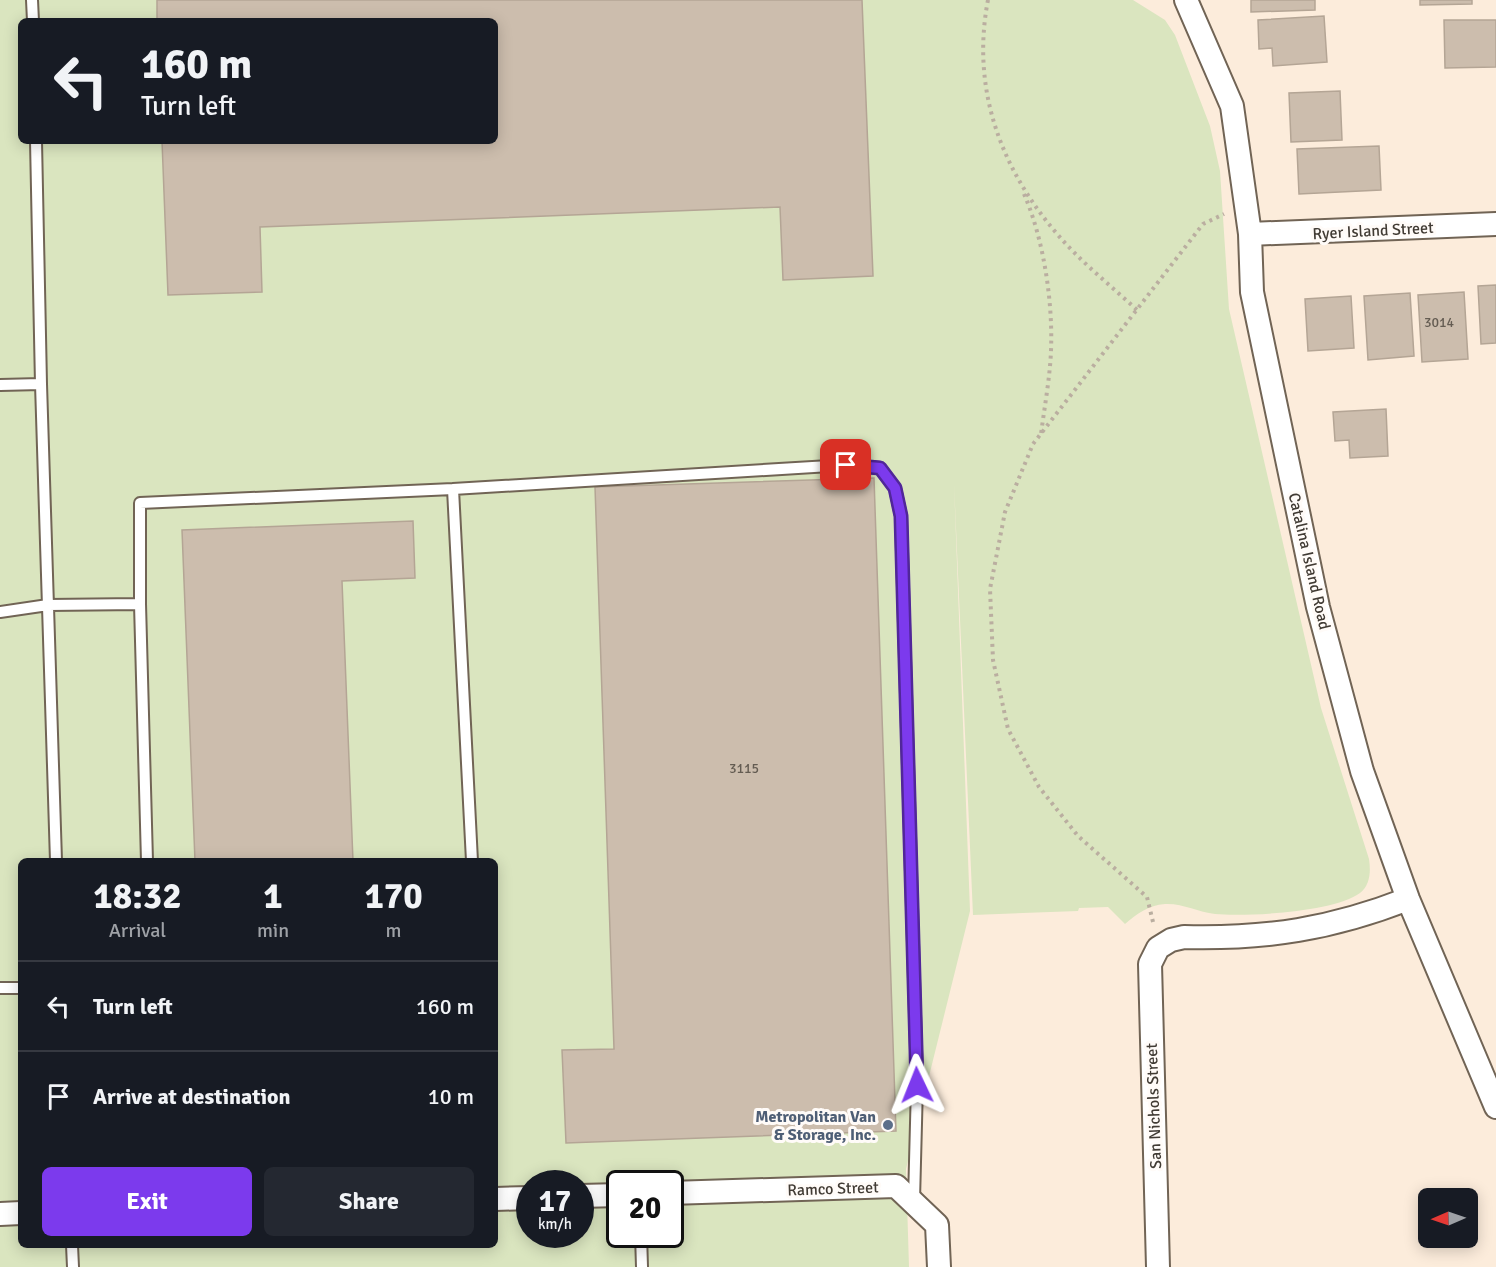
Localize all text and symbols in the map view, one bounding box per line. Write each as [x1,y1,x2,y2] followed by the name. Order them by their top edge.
[141,39,252,90] text: 160 m
[42,42,120,120] icon: left
[141,90,236,123] text: Turn left
[1312,218,1435,244] street label: Ryer Island Street
[1424,314,1455,331] house number: 3014
[820,439,871,490] pin
[829,448,862,481] icon: arrive
[1284,491,1335,632] street label: Catalina Island Road
[729,760,759,777] house number: 3115
[93,874,182,919] text: 18:32
[263,874,283,919] text: 1
[364,874,423,919] text: 170
[109,918,166,943] text: Arrival
[257,918,289,943] text: min
[386,918,402,943] text: m
[42,990,75,1023] icon: left
[93,993,173,1020] text: Turn left
[416,993,474,1020] text: 160 m
[1142,1042,1166,1169] street label: San Nichols Street
[885,1053,949,1117] position arrow
[42,1080,75,1113] icon: arrive
[93,1083,290,1110] text: Arrive at destination
[428,1083,474,1110] text: 10 m
[755,1107,876,1145] place label: Metropolitan Van & Storage, Inc.
[881,1118,895,1132] marker: Metropolitan Van & Storage, Inc.
[42,1167,252,1236] button: Exit
[264,1167,474,1236] button: Share
[606,1170,684,1248] speed limit sign: 20
[787,1177,879,1201] street label: Ramco Street
[539,1183,571,1220] text: 17
[1418,1188,1478,1248] north arrow
[1418,1188,1478,1248] map controls
[538,1215,572,1233] text: km/h

